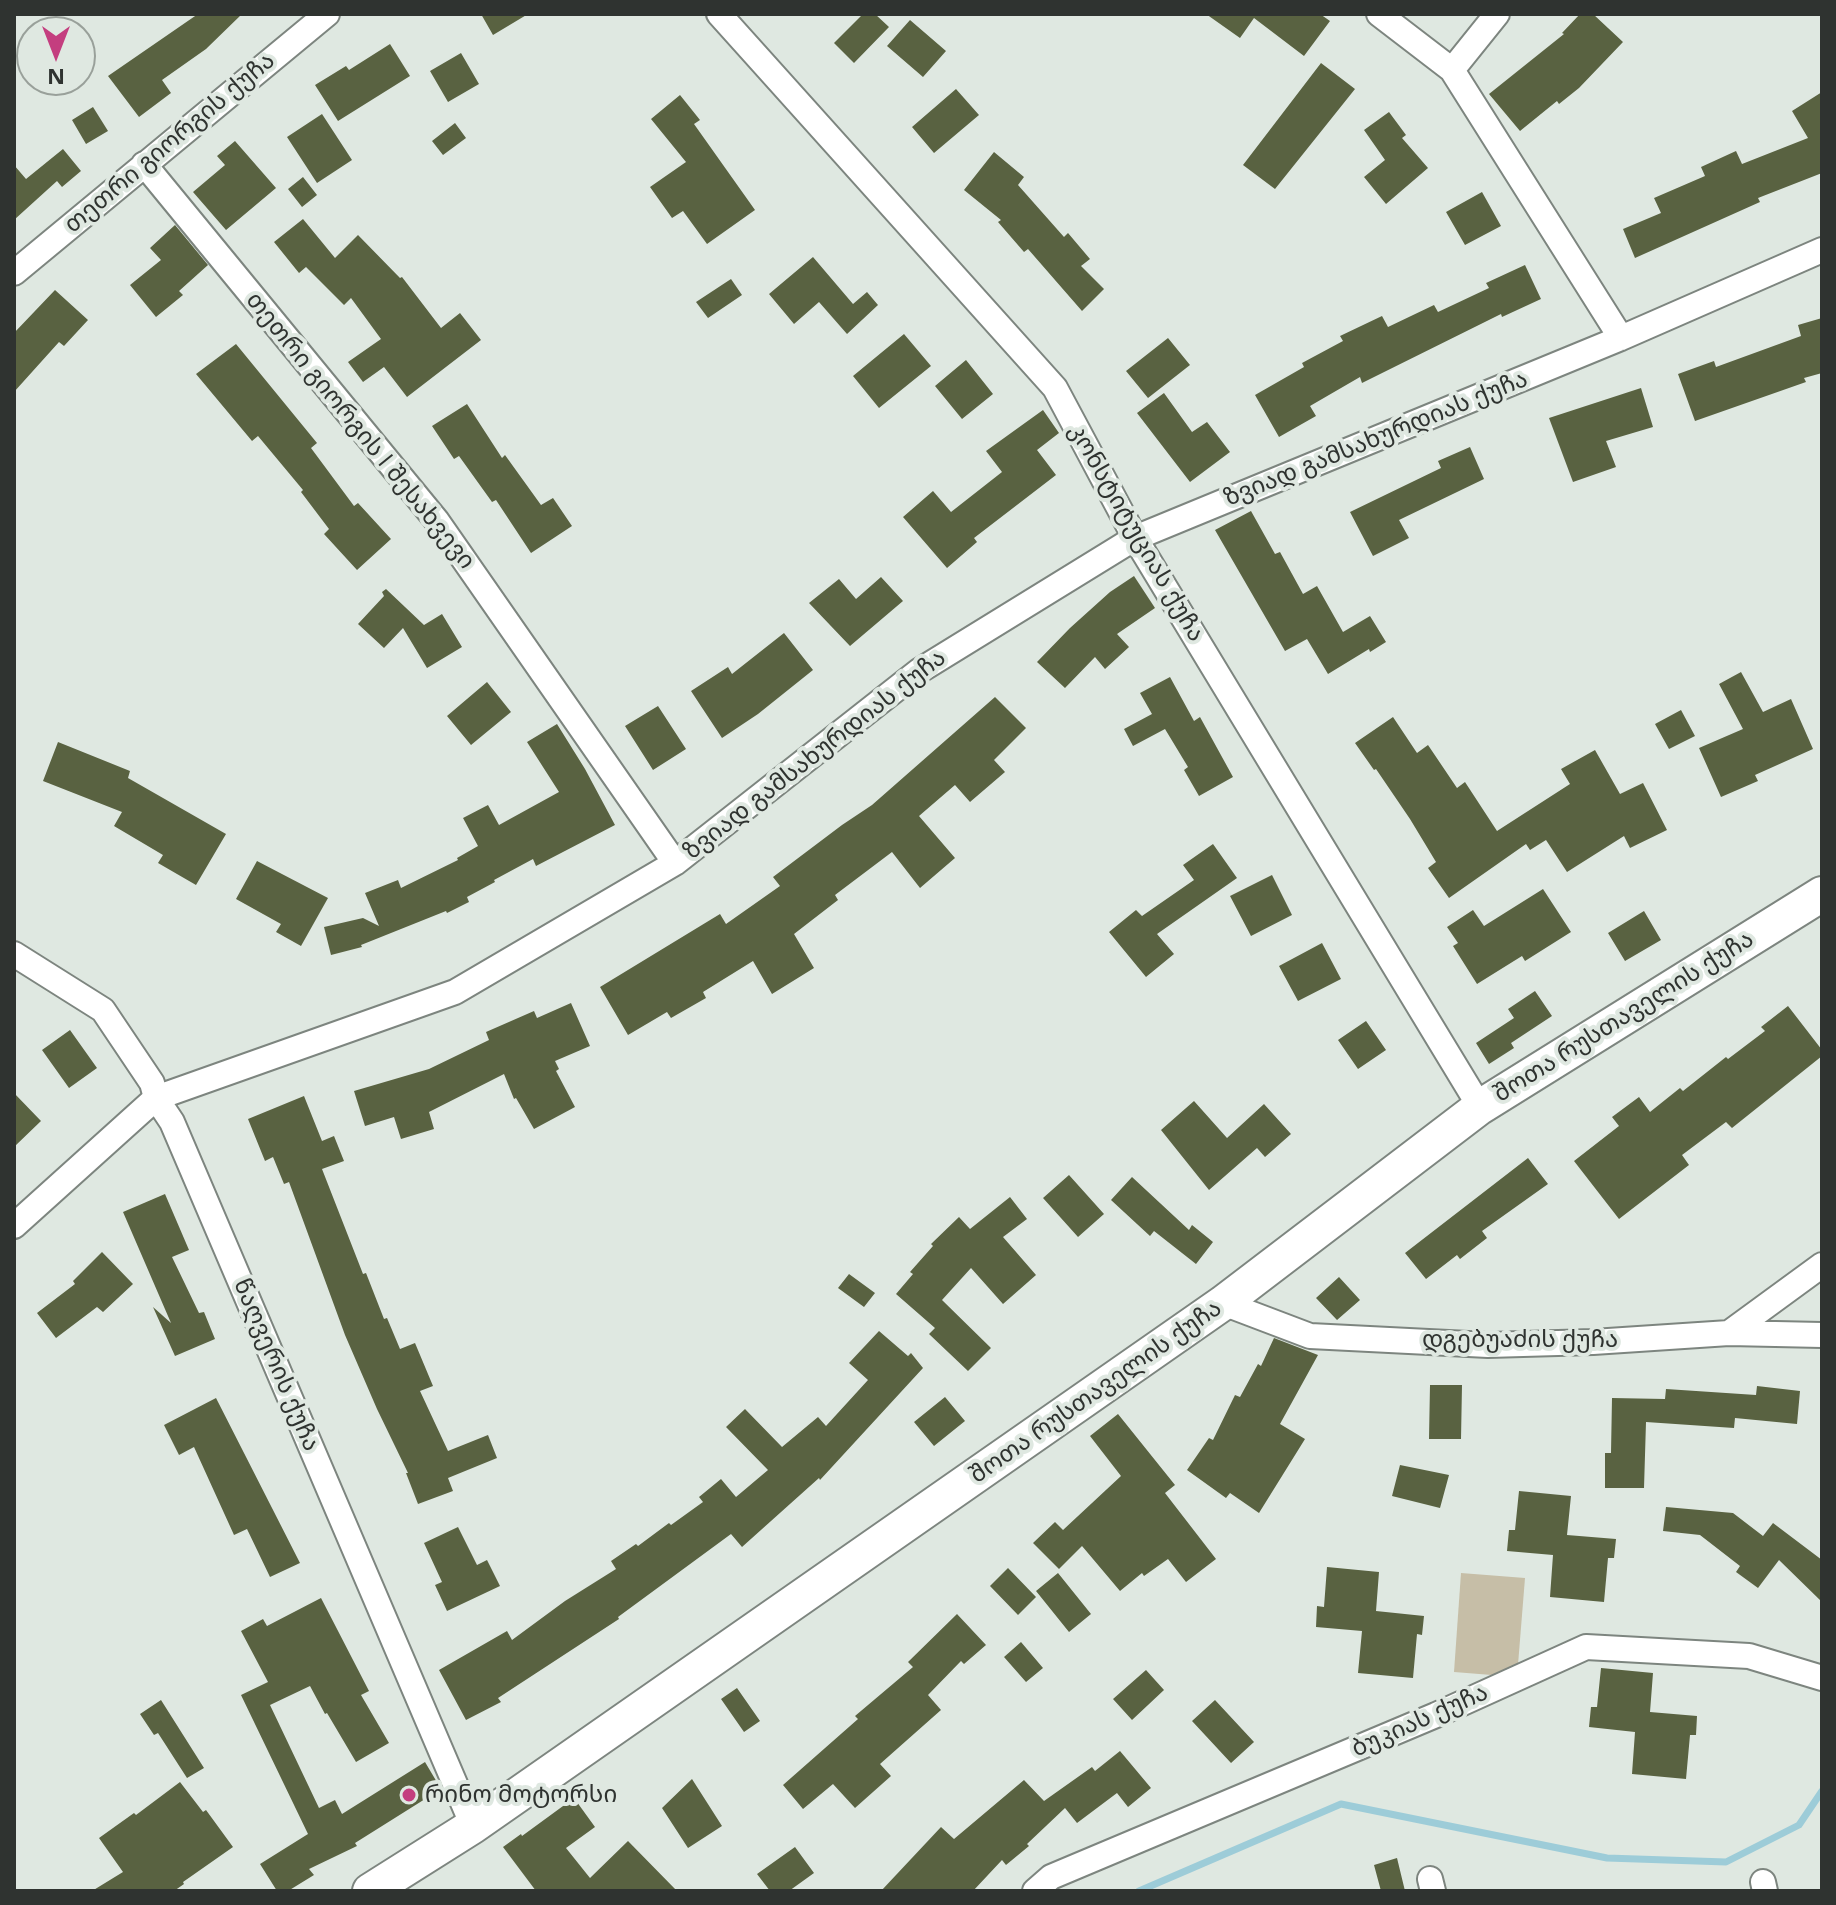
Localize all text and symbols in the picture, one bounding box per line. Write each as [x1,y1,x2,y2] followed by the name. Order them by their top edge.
[16,16,96,96] north arrow
[59,47,281,239] street label: თეთრი გიორგის ქუჩა
[47,63,65,93] text: N
[239,287,481,575] street label: თეთრი გიორგის I შესახვევი
[1220,365,1532,513] street label: ზვიად გამსახურდიას ქუჩა
[1062,419,1210,647] street label: კონსტიტუციას ქუჩა
[678,644,952,866] street label: ზვიად გამსახურდიას ქუჩა
[1489,925,1759,1109] street label: შოთა რუსთაველის ქუჩა
[227,1274,325,1456] street label: წაღვერის ქუჩა
[965,1294,1227,1490] street label: შოთა რუსთაველის ქუჩა
[1422,1326,1618,1354] street label: დგებუაძის ქუჩა
[1347,1678,1493,1764] street label: ბუკიას ქუჩა
[425,1781,617,1809] place label: რინო მოტორსი
[400,1786,418,1804] marker: რინო მოტორსი

